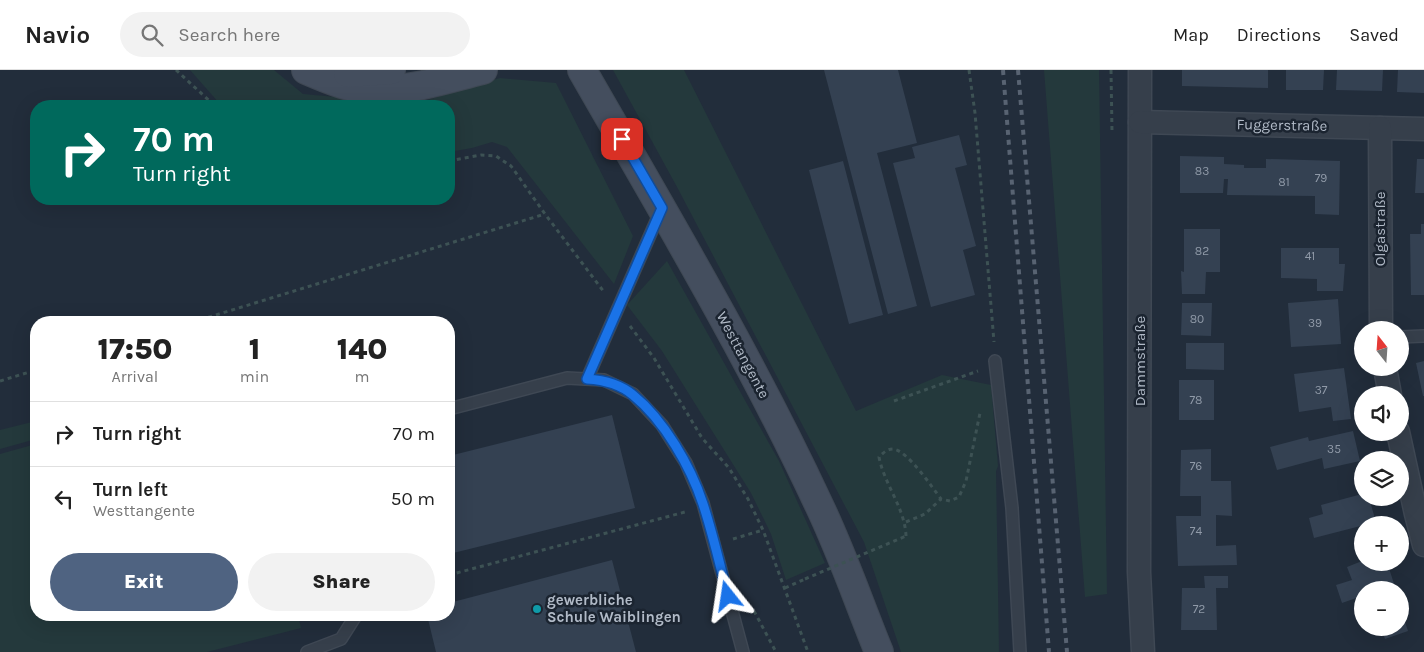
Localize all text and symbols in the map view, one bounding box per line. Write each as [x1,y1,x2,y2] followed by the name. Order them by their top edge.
[120,12,470,57] search box
[25,21,90,49] text: Navio
[138,21,166,49] icon: search
[178,24,280,46] text: Search here
[1173,24,1209,46] text: Map
[1237,24,1321,46] text: Directions
[1349,24,1399,46] text: Saved
[1236,115,1328,135] street label: Fuggerstraße
[601,118,643,160] pin
[133,119,215,160] text: 70 m
[50,120,115,185] icon: right
[608,125,636,153] icon: arrive
[133,161,231,187] text: Turn right
[1195,164,1209,178] house number: 83
[1315,171,1327,185] house number: 79
[1278,175,1290,189] house number: 81
[1371,192,1389,266] street label: Olgastraße
[1195,244,1209,258] house number: 82
[1305,249,1315,263] house number: 41
[713,309,773,401] street label: Westtangente
[1190,312,1204,326] house number: 80
[1131,316,1149,406] street label: Dammstraße
[1308,316,1322,330] house number: 39
[1354,321,1409,376] north arrow
[1354,321,1409,636] map controls
[97,331,172,367] text: 17:50
[249,331,260,367] text: 1
[337,331,387,367] text: 140
[111,367,158,386] text: Arrival
[240,367,269,386] text: min
[355,367,370,386] text: m
[1315,383,1328,397] house number: 37
[1354,386,1409,441] button: sound
[1189,393,1203,407] house number: 78
[50,420,78,448] icon: right
[93,423,182,445] text: Turn right
[393,423,435,445] text: 70 m
[1327,442,1341,456] house number: 35
[1354,451,1409,506] button: layers
[1190,459,1202,473] house number: 76
[93,479,168,501] text: Turn left
[50,485,78,513] icon: left
[391,488,435,510] text: 50 m
[93,501,195,520] text: Westtangente
[1354,516,1409,571] button: +
[1190,524,1202,538] house number: 74
[50,553,238,611] button: Exit
[248,553,435,611] button: Share
[701,569,753,621] position arrow
[1354,581,1409,636] button: −
[547,591,681,626] place label: gewerbliche Schule Waiblingen
[1193,602,1205,616] house number: 72
[531,603,543,615] marker: gewerbliche Schule Waiblingen

